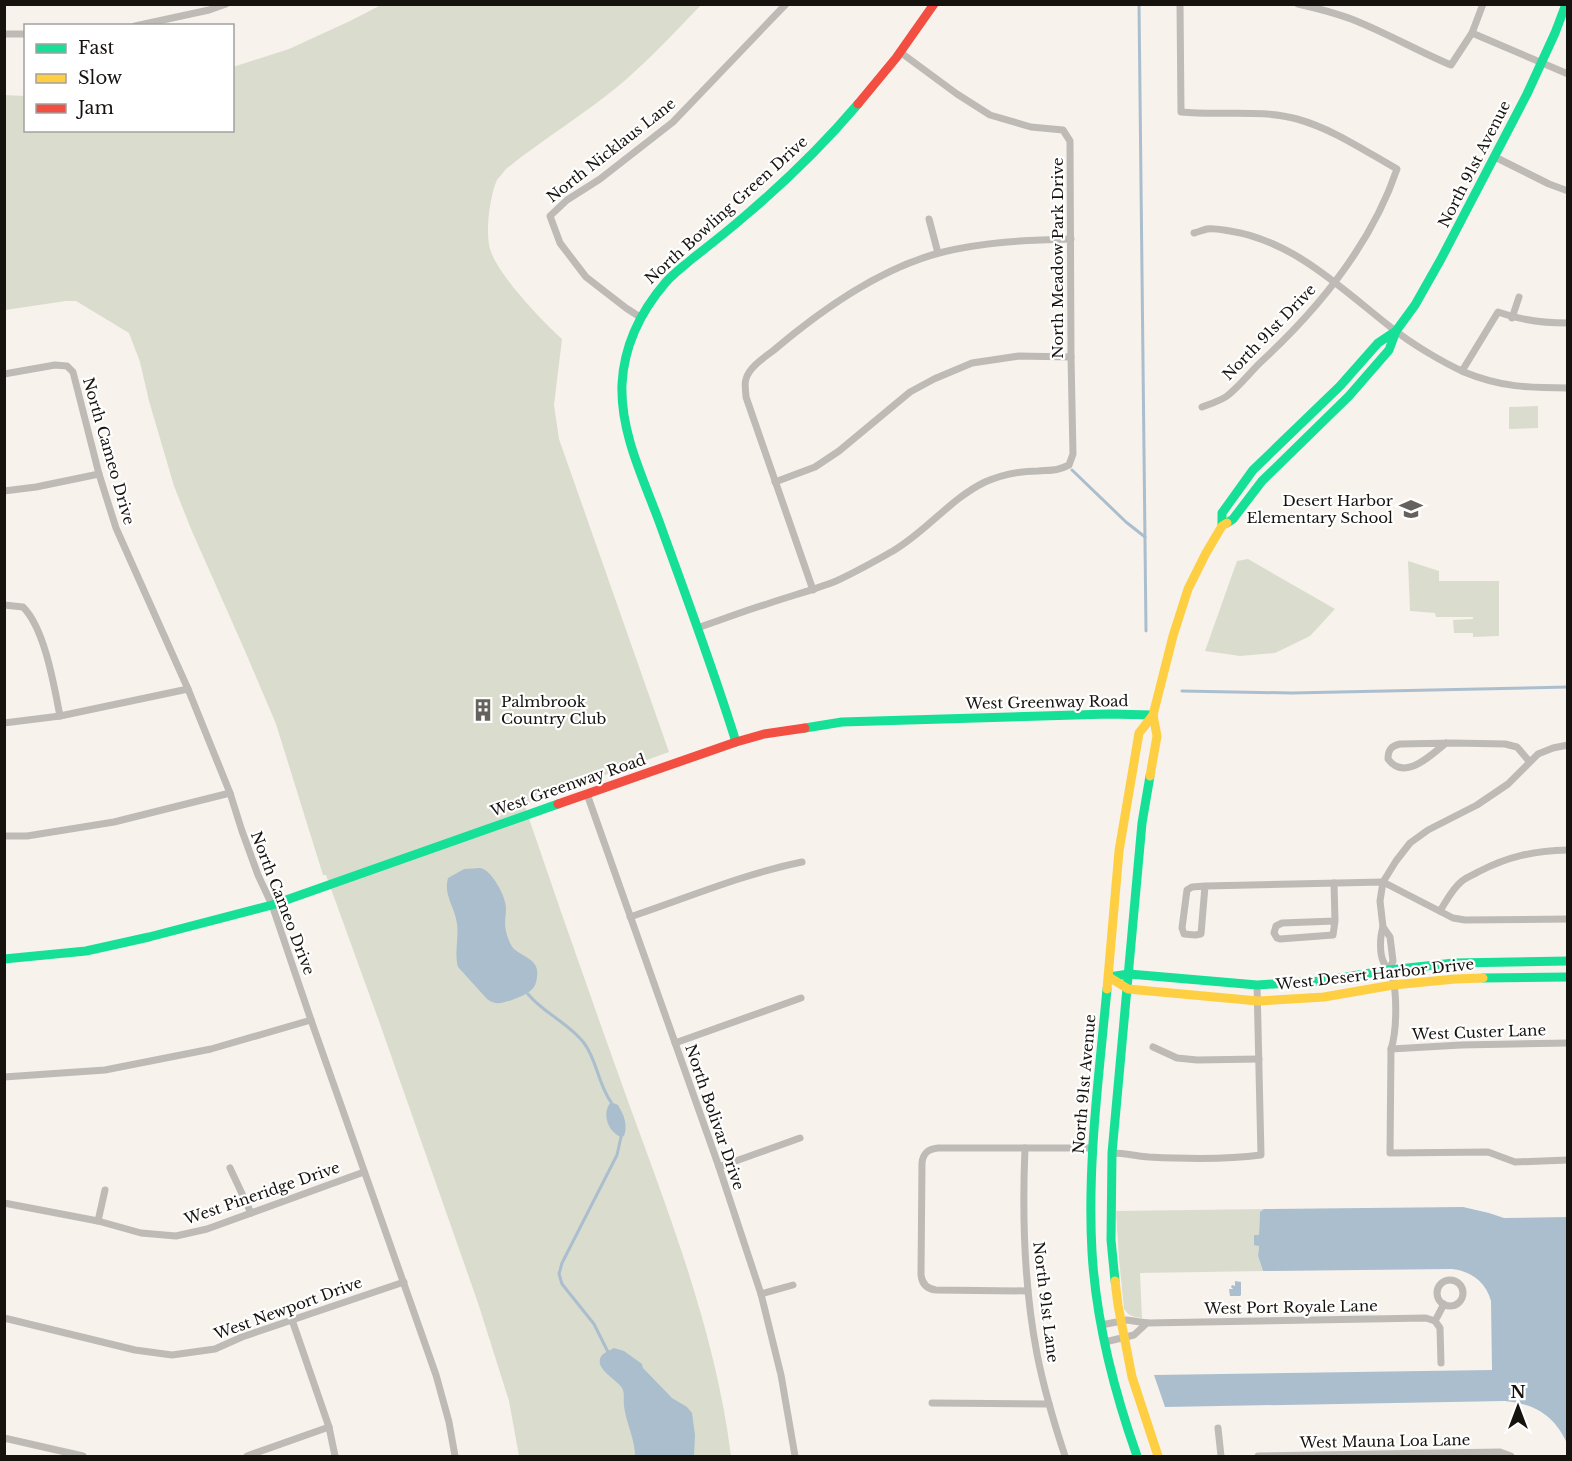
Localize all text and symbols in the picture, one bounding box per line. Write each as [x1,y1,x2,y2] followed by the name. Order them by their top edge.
[24,24,234,132] legend
[78,37,115,59] text: Fast
[78,67,123,89] text: Slow
[543,94,679,206] street label: North Nicklaus Lane
[76,97,114,119] text: Jam
[1434,97,1514,231] street label: North 91st Avenue
[641,132,811,288] street label: North Bowling Green Drive
[1048,157,1067,359] street label: North Meadow Park Drive
[1218,280,1320,384] street label: North 91st Drive
[79,375,139,527] street label: North Cameo Drive
[1247,491,1394,527] place label: Desert Harbor Elementary School
[1398,496,1424,522] school or university icon: Desert Harbor Elementary School
[964,691,1129,713] street label: West Greenway Road
[501,692,606,728] place label: Palmbrook Country Club
[470,697,496,723] building icon: Palmbrook Country Club
[487,749,648,821] street label: West Greenway Road
[247,828,319,978] street label: North Cameo Drive
[1274,954,1475,994] street label: West Desert Harbor Drive
[1068,1013,1100,1155] street label: North 91st Avenue
[1411,1020,1546,1044] street label: West Custer Lane
[681,1042,749,1192] street label: North Bolivar Drive
[181,1157,342,1229] street label: West Pineridge Drive
[1029,1240,1063,1364] street label: North 91st Lane
[210,1272,365,1344] street label: West Newport Drive
[1203,1296,1378,1318] street label: West Port Royale Lane
[1488,1377,1548,1437] north arrow
[1510,1382,1526,1402] text: N
[1299,1430,1470,1452] street label: West Mauna Loa Lane

